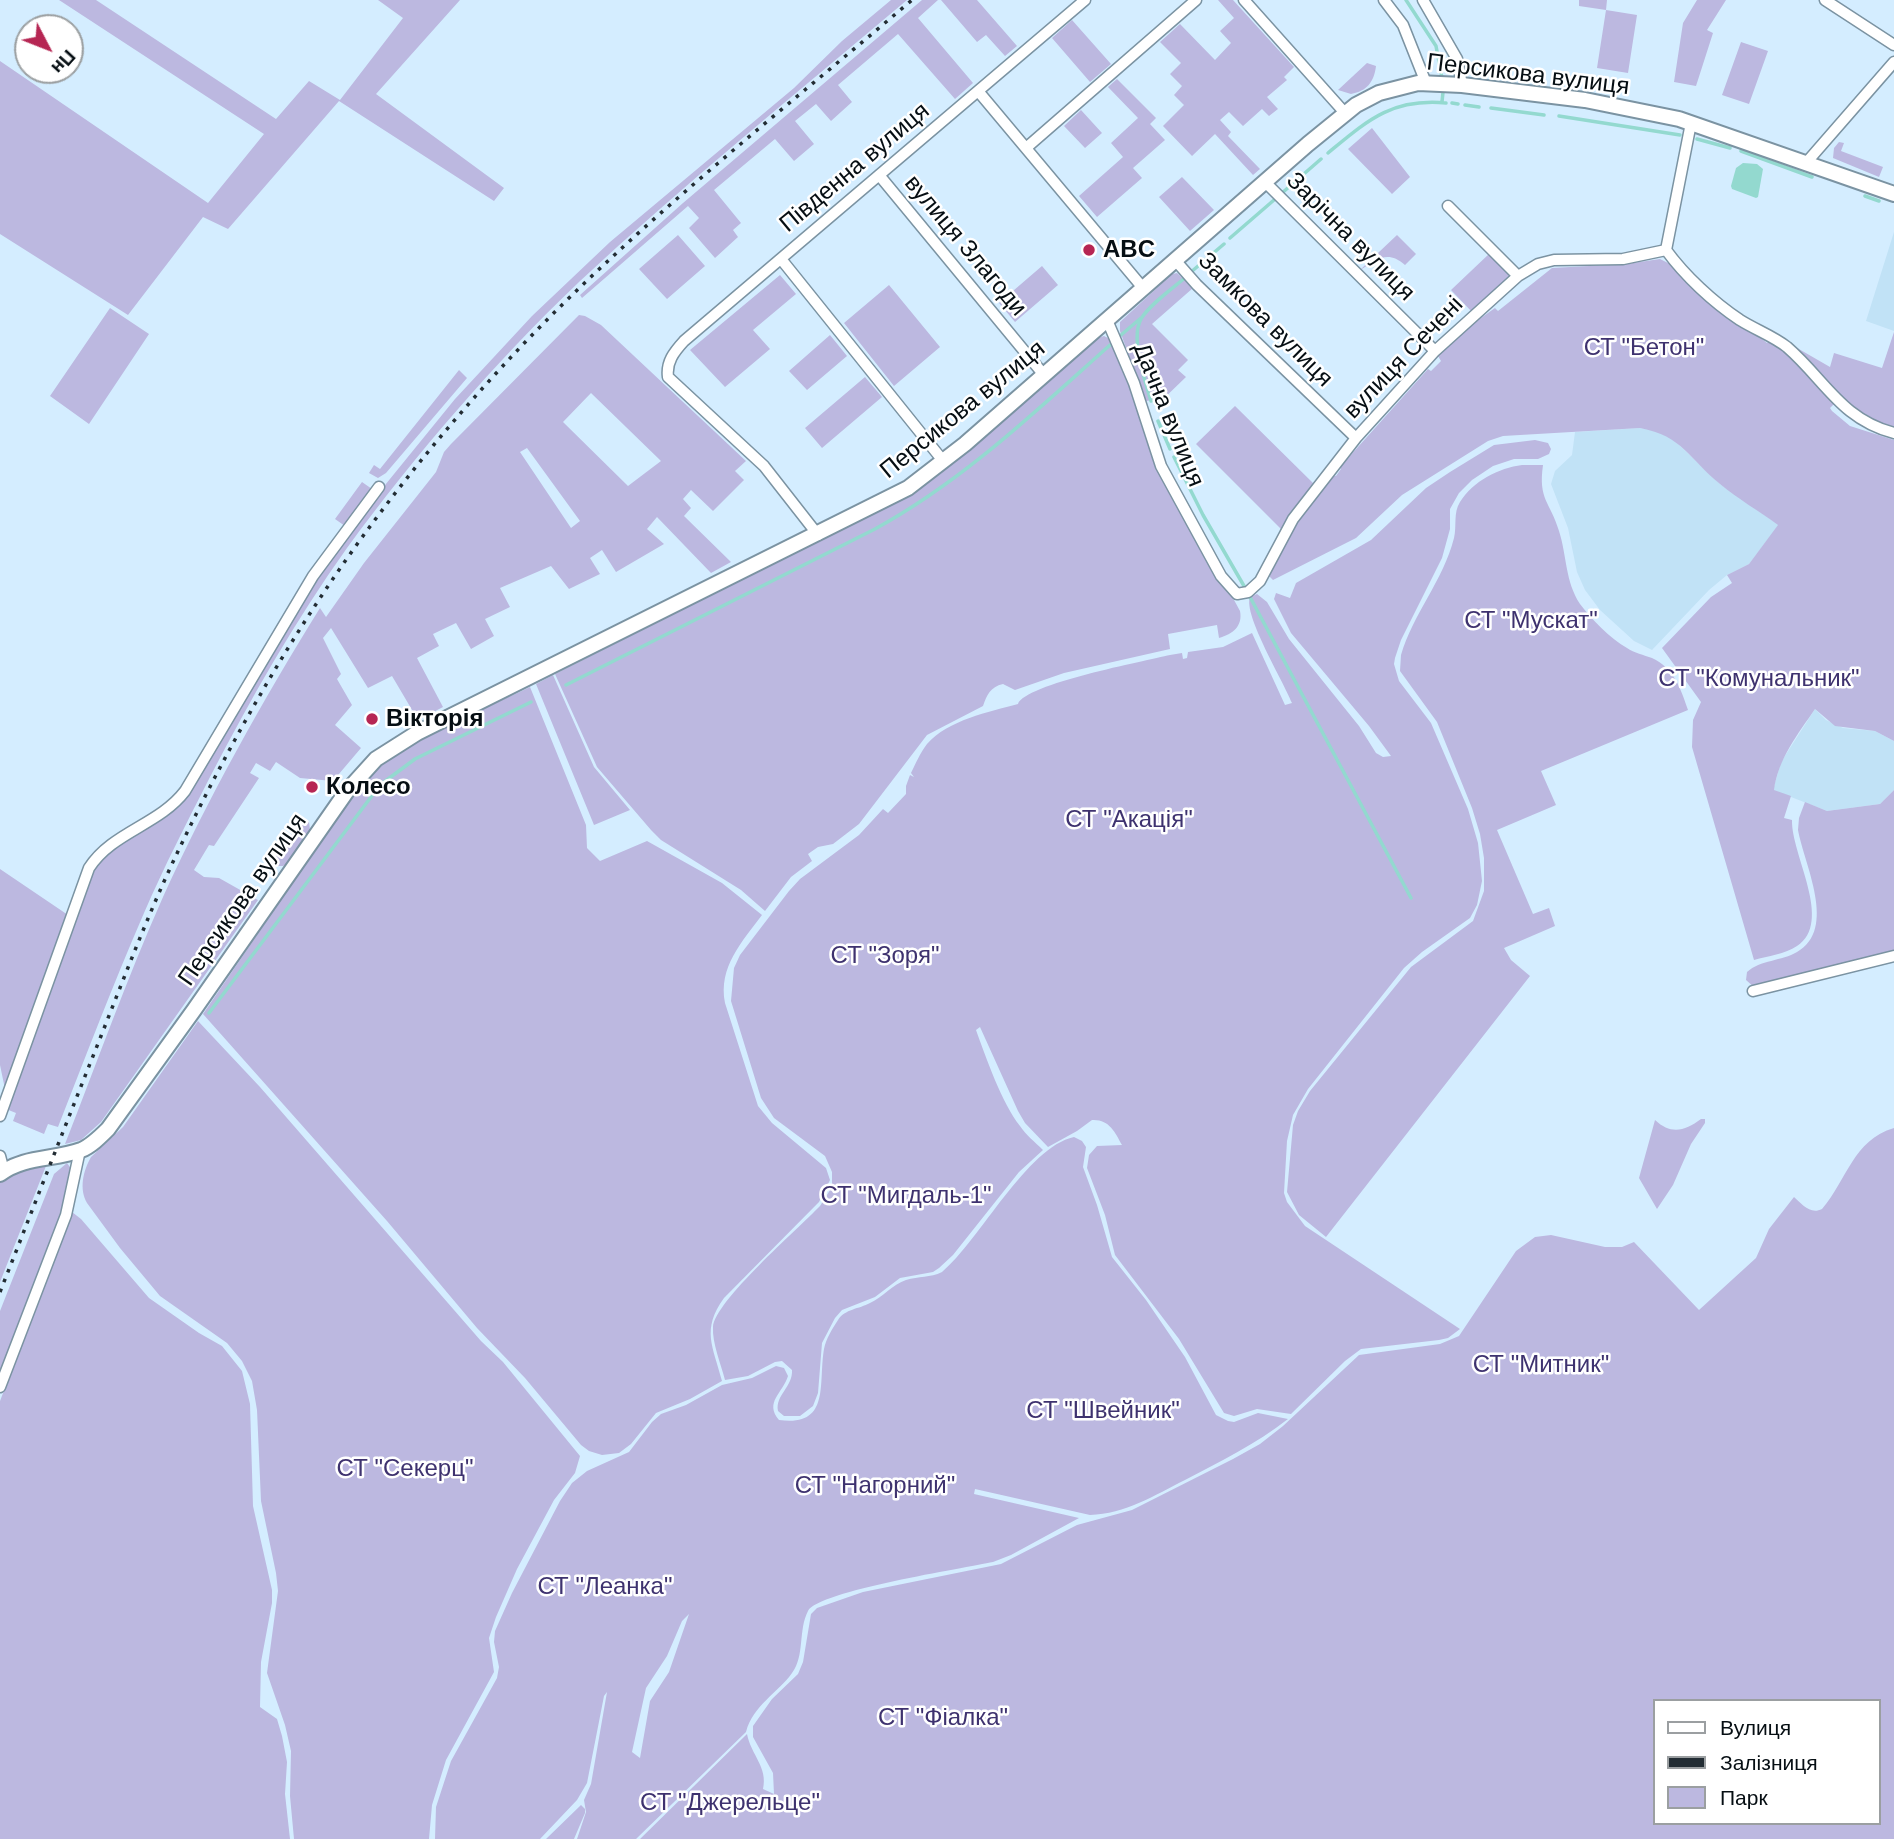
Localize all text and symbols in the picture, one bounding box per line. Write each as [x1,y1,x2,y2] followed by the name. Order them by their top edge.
[14,14,84,84] north arrow
[47,46,80,78] text: Пн
[1425,48,1631,102] street label: Персикова вулиця
[774,97,936,239] street label: Південна вулиця
[1280,167,1420,307] street label: Зарічна вулиця
[898,170,1032,322] street label: вулиця Злагоди
[1103,236,1155,264] place label: ABC
[1081,242,1097,258] marker: ABC
[1192,247,1338,393] street label: Замкова вулиця
[1338,291,1470,425] street label: вулиця Сечені
[1584,334,1704,362] park label: СТ "Бетон"
[875,335,1051,485] street label: Персикова вулиця
[1126,339,1210,491] street label: Дачна вулиця
[1464,607,1598,635] park label: СТ "Мускат"
[1658,665,1860,693] park label: СТ "Комунальник"
[386,705,483,733] place label: Вікторія
[364,711,380,727] marker: Вікторія
[326,773,411,801] place label: Колесо
[304,779,320,795] marker: Колесо
[1065,806,1193,834] park label: СТ "Акація"
[173,808,313,992] street label: Персикова вулиця
[831,942,939,970] park label: СТ "Зоря"
[820,1182,992,1210] park label: СТ "Мигдаль-1"
[1473,1351,1609,1379] park label: СТ "Митник"
[1026,1397,1180,1425] park label: СТ "Швейник"
[337,1455,473,1483] park label: СТ "Секерц"
[795,1472,955,1500] park label: СТ "Нагорний"
[538,1573,672,1601] park label: СТ "Леанка"
[1652,1699,1880,1825] legend
[878,1704,1008,1732] park label: СТ "Фіалка"
[1720,1716,1791,1739] text: Вулиця
[1720,1751,1818,1774] text: Залізниця
[1720,1786,1768,1809] text: Парк
[640,1789,820,1817] park label: СТ "Джерельце"

